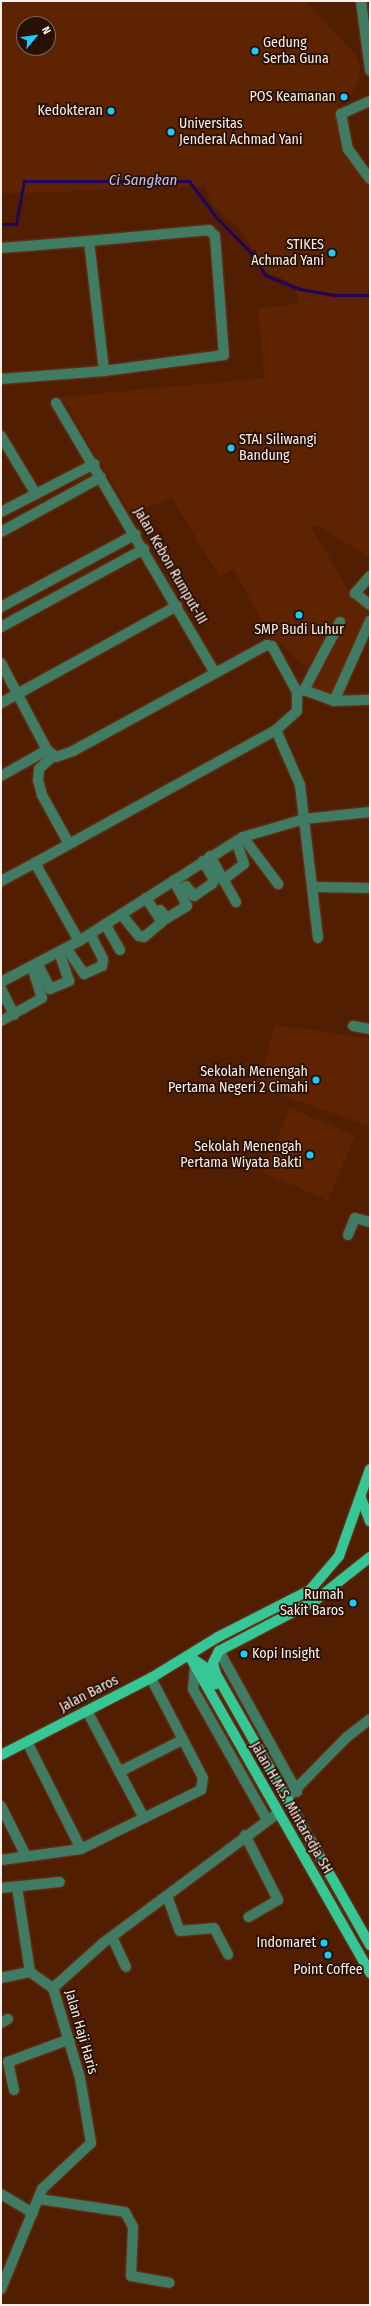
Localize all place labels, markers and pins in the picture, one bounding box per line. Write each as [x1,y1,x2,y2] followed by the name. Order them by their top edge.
[263,35,329,68] place label: Gedung Serba Guna
[250,46,260,56] marker: Gedung Serba Guna
[250,89,336,105] place label: POS Keamanan
[339,92,349,102] marker: POS Keamanan
[38,103,103,119] place label: Kedokteran
[106,106,116,116] marker: Kedokteran
[179,116,302,148] place label: Universitas Jenderal Achmad Yani
[166,127,176,137] marker: Universitas Jenderal Achmad Yani
[251,237,324,270] place label: STIKES Achmad Yani
[327,248,337,258] marker: STIKES Achmad Yani
[239,432,317,464] place label: STAI Siliwangi Bandung
[226,443,236,453] marker: STAI Siliwangi Bandung
[294,610,304,620] marker: SMP Budi Luhur
[254,622,344,638] place label: SMP Budi Luhur
[168,1064,308,1096] place label: Sekolah Menengah Pertama Negeri 2 Cimahi
[311,1075,321,1085] marker: Sekolah Menengah Pertama Negeri 2 Cimahi
[180,1139,302,1172] place label: Sekolah Menengah Pertama Wiyata Bakti
[305,1150,315,1160] marker: Sekolah Menengah Pertama Wiyata Bakti
[280,1587,344,1620] place label: Rumah Sakit Baros
[347,1597,359,1609] marker: Rumah Sakit Baros
[252,1646,320,1662] place label: Kopi Insight
[239,1649,249,1659] marker: Kopi Insight
[256,1935,316,1951] place label: Indomaret
[319,1938,329,1948] marker: Indomaret
[323,1950,333,1960] marker: Point Coffee
[293,1962,363,1978] place label: Point Coffee

